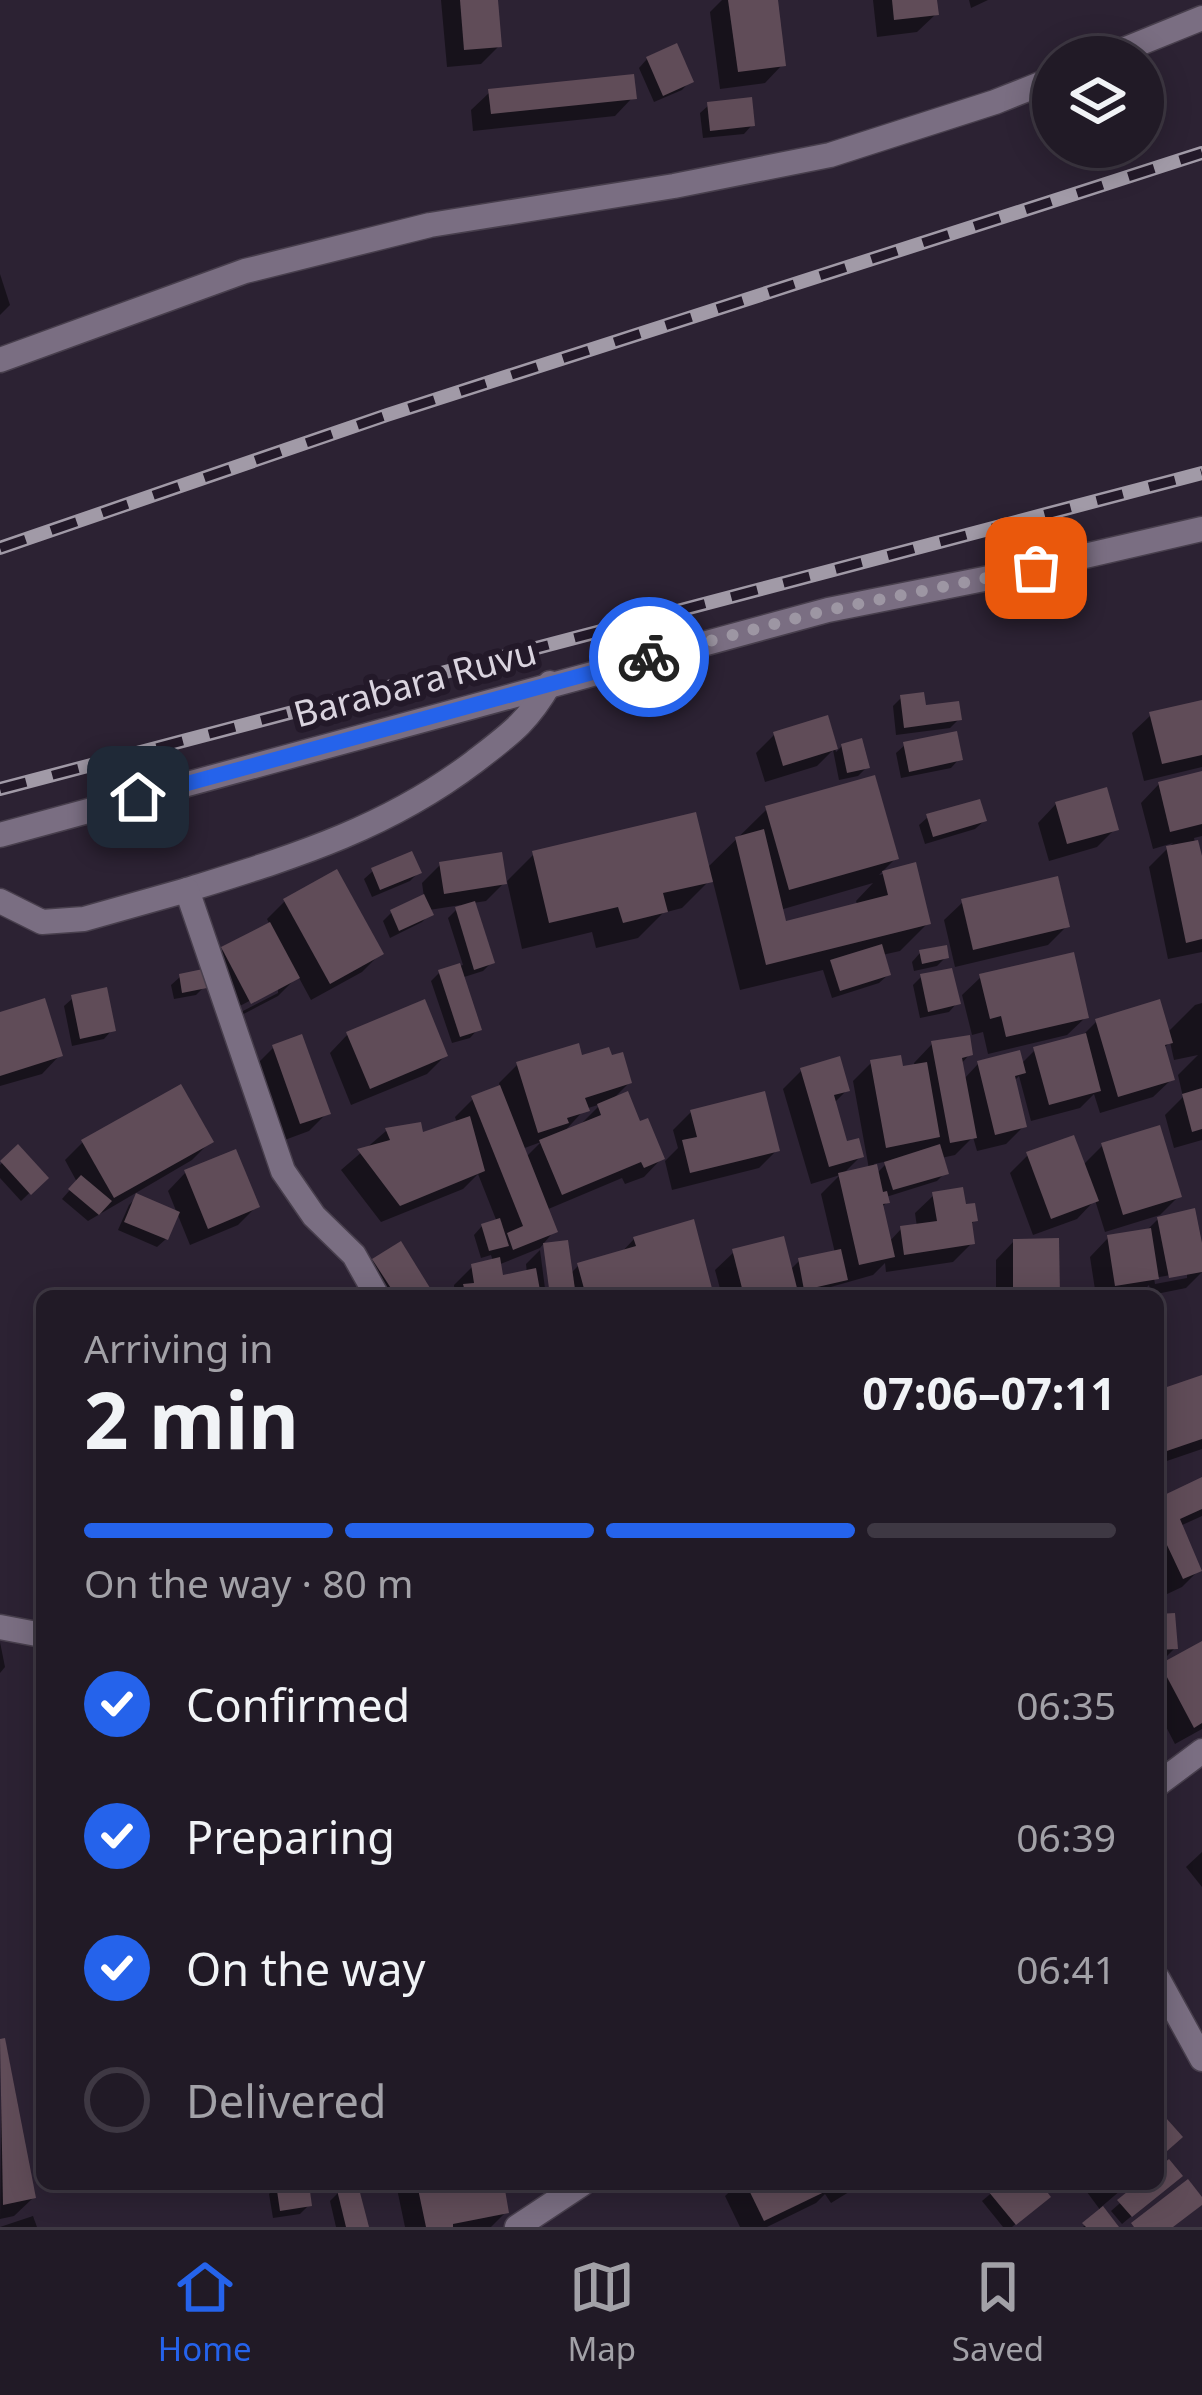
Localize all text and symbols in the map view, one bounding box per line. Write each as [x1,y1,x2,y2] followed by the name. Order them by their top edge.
[1032,36,1164,168] map controls
[1032,36,1164,168] button: layers
[985,517,1087,619] pin
[1003,535,1069,601] icon: bag
[589,597,709,717] courier
[616,624,682,690] icon: bike
[288,627,542,738] street label: Barabara Ruvu
[87,746,189,848] pin
[105,764,171,830] icon: home
[84,1321,273,1374] text: Arriving in
[862,1362,1116,1423] text: 07:06–07:11
[84,1366,299,1472] text: 2 min
[84,1556,413,1609] text: On the way · 80 m
[84,1671,150,1737] icon: check
[186,1674,410,1735] text: Confirmed
[1016,1678,1116,1731] text: 06:35
[84,1803,150,1869] icon: check
[186,1806,395,1867] text: Preparing
[1016,1810,1116,1863] text: 06:39
[84,1935,150,2001] icon: check
[186,1938,425,1999] text: On the way
[1016,1942,1116,1995] text: 06:41
[186,2070,386,2131] text: Delivered
[158,2254,252,2371] tab: Home
[567,2254,636,2371] tab: Map
[952,2254,1044,2371] tab: Saved

